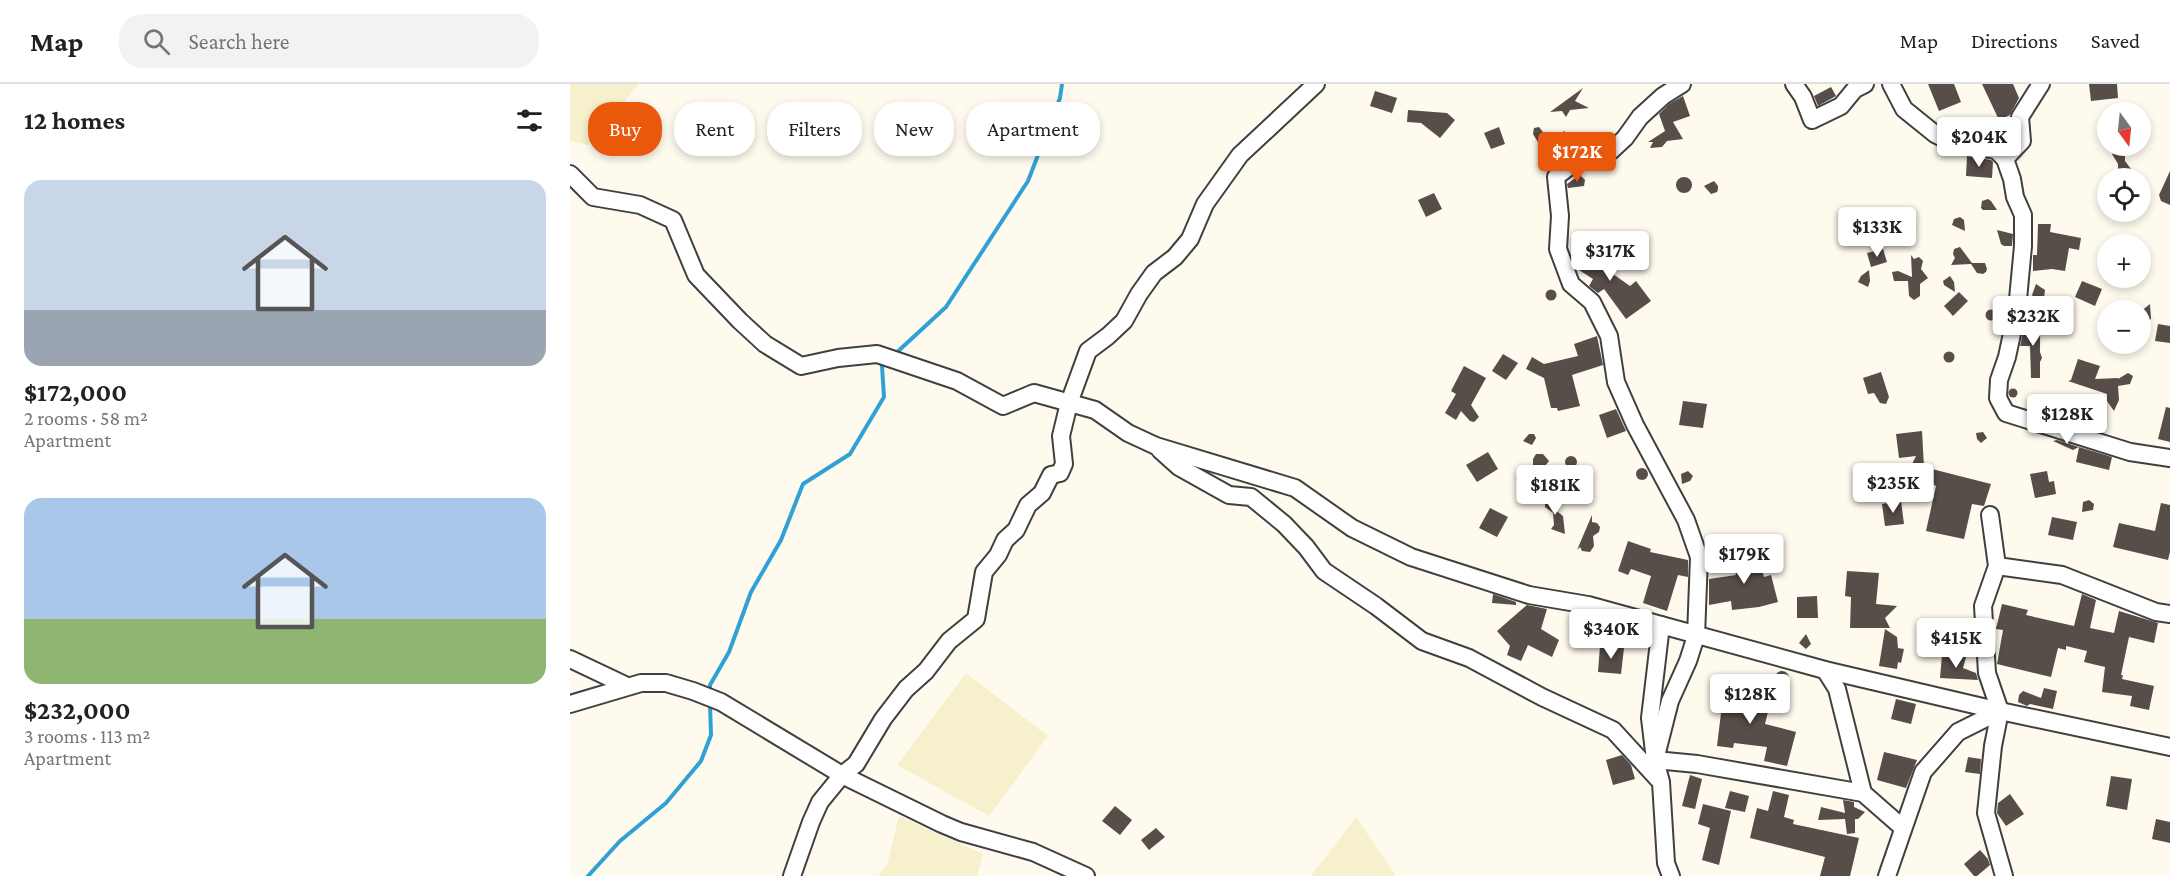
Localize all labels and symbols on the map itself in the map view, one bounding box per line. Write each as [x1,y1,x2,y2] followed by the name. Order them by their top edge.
[2097,102,2151,156] north arrow
[1937,117,2021,168] pin: $204K
[1535,132,1619,183] pin: $172K
[1835,207,1919,258] pin: $133K
[1568,231,1652,282] pin: $317K
[1991,296,2075,347] pin: $232K
[2025,394,2109,445] pin: $128K
[1851,463,1935,514] pin: $235K
[1513,465,1597,516] pin: $181K
[1702,534,1786,585] pin: $179K
[1569,609,1653,660] pin: $340K
[1914,618,1998,669] pin: $415K
[1708,674,1792,725] pin: $128K

